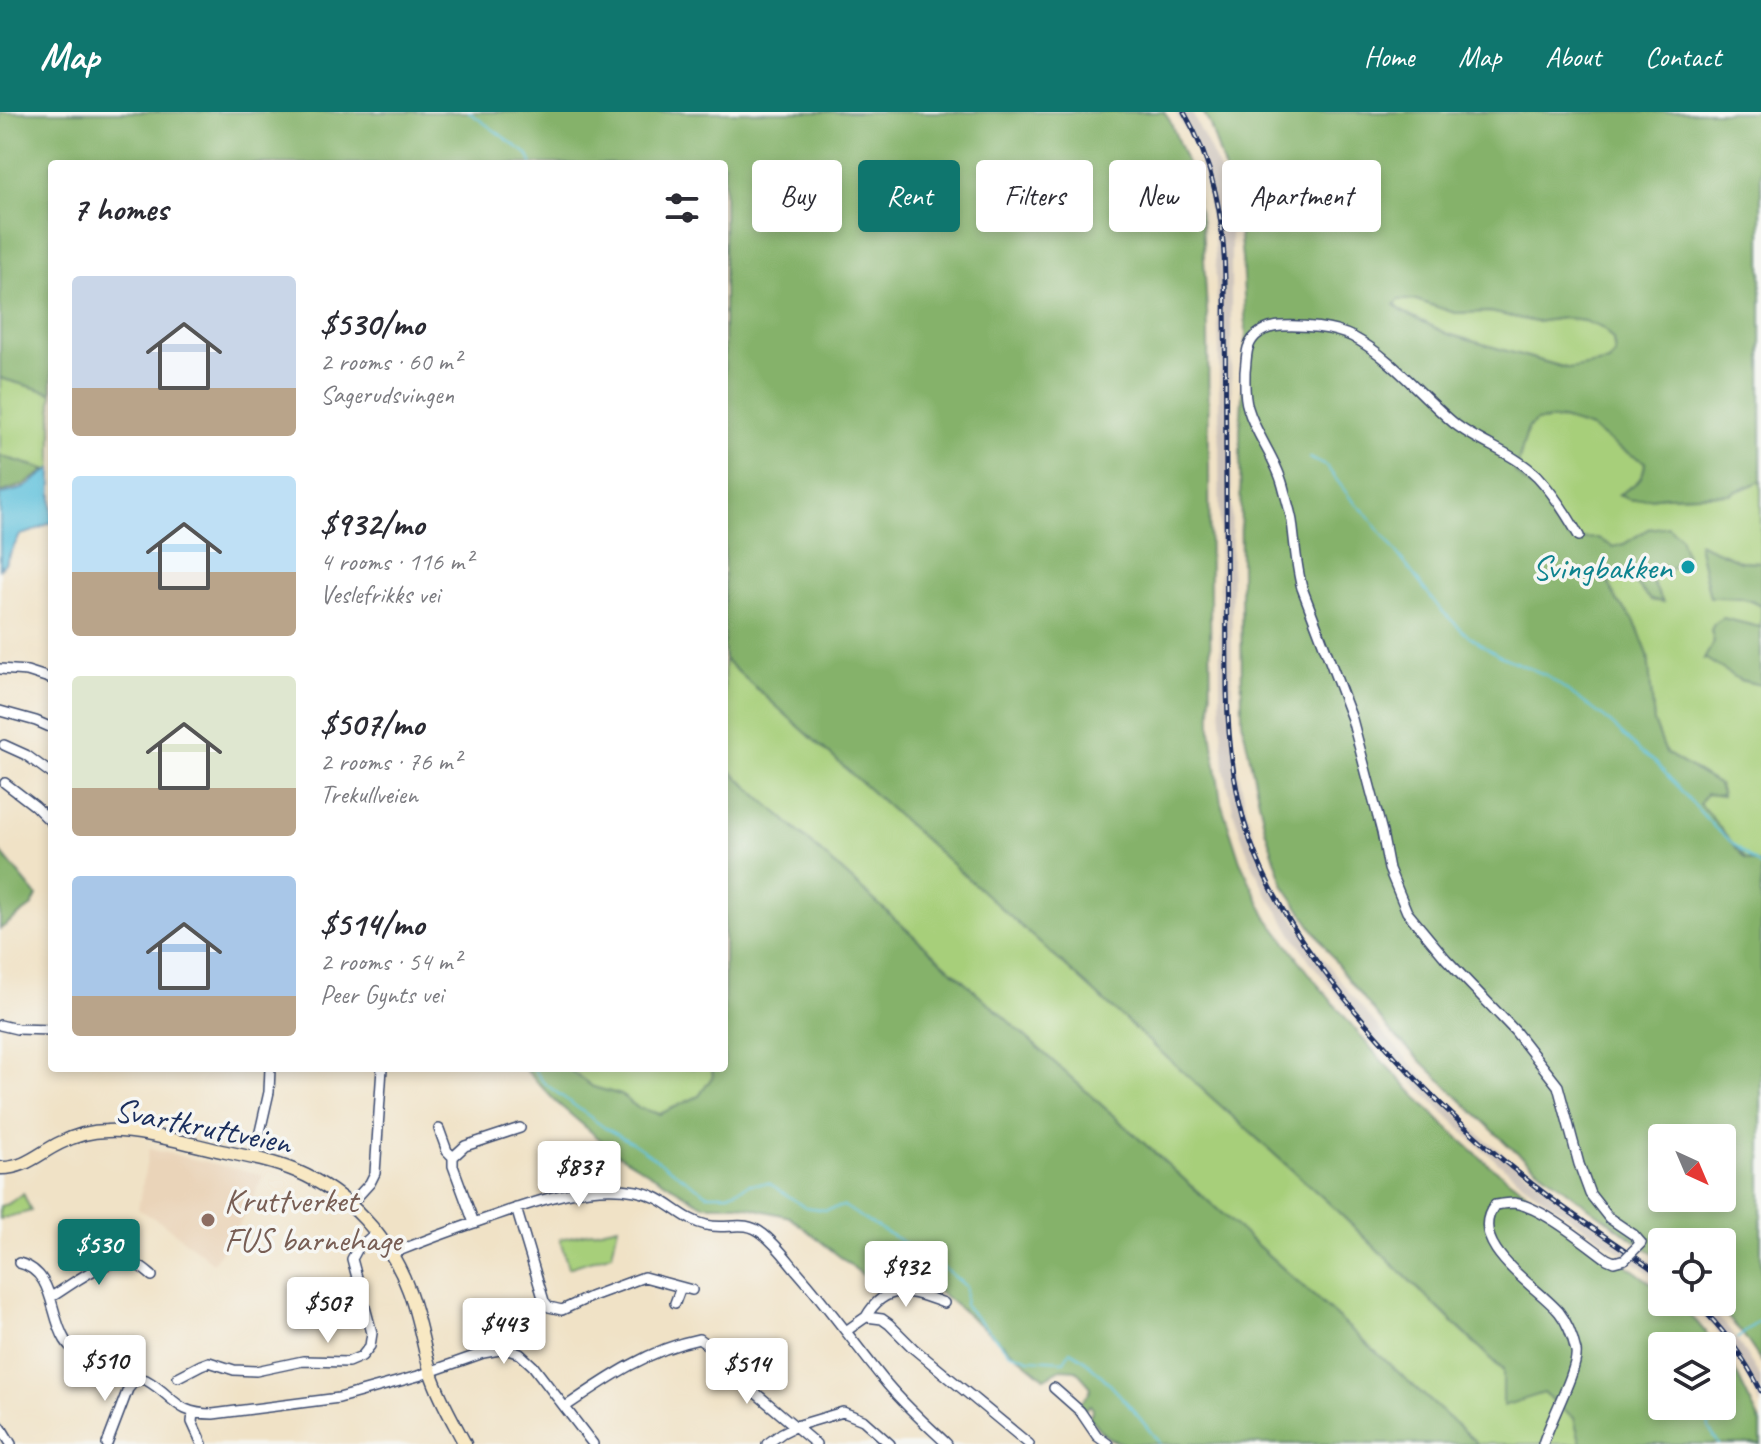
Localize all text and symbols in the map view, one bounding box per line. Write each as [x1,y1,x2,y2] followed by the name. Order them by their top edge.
[40,33,99,80] text: Map
[1364,39,1414,74] text: Home
[1458,39,1501,74] text: Map
[1545,39,1601,74] text: About
[1645,39,1721,74] text: Contact
[752,160,842,232] chip: Buy
[858,160,960,232] chip: Rent
[976,160,1093,232] chip: Filters
[1109,160,1206,232] chip: New
[1222,160,1381,232] chip: Apartment
[660,186,704,230] icon: filters
[72,187,168,230] text: 7 homes
[320,302,424,345] text: $530/mo
[136,308,232,404] icon: home
[320,345,461,378] text: 2 rooms · 60 m²
[320,378,454,411] text: Sagerudsvingen
[320,502,424,545] text: $932/mo
[136,508,232,604] icon: home
[320,545,472,578] text: 4 rooms · 116 m²
[1532,546,1674,589] place label: Svingbakken
[1679,558,1697,576] marker: Svingbakken
[320,578,440,611] text: Veslefrikks vei
[320,702,424,745] text: $507/mo
[136,708,232,804] icon: home
[320,745,461,778] text: 2 rooms · 76 m²
[320,778,418,811] text: Trekullveien
[320,902,424,945] text: $514/mo
[136,908,232,1004] icon: home
[320,945,461,978] text: 2 rooms · 54 m²
[320,978,443,1011] text: Peer Gynts vei
[111,1087,296,1164] street label: Svartkruttveien
[1648,1124,1736,1212] north arrow
[1648,1124,1736,1420] map controls
[532,1141,626,1209] pin: $837
[556,1150,602,1183] text: $837
[224,1179,404,1261] place label: Kruttverket FUS barnehage
[199,1211,217,1229] marker: Kruttverket FUS barnehage
[52,1219,146,1287] pin: $530
[76,1228,122,1261] text: $530
[1648,1228,1736,1316] button: locate
[859,1241,953,1309] pin: $932
[883,1250,929,1283] text: $932
[281,1277,375,1345] pin: $507
[305,1286,351,1319] text: $507
[457,1298,551,1366] pin: $443
[481,1307,527,1340] text: $443
[1648,1332,1736,1420] button: layers
[58,1335,152,1403] pin: $510
[700,1338,794,1406] pin: $514
[82,1344,128,1377] text: $510
[724,1347,770,1380] text: $514

